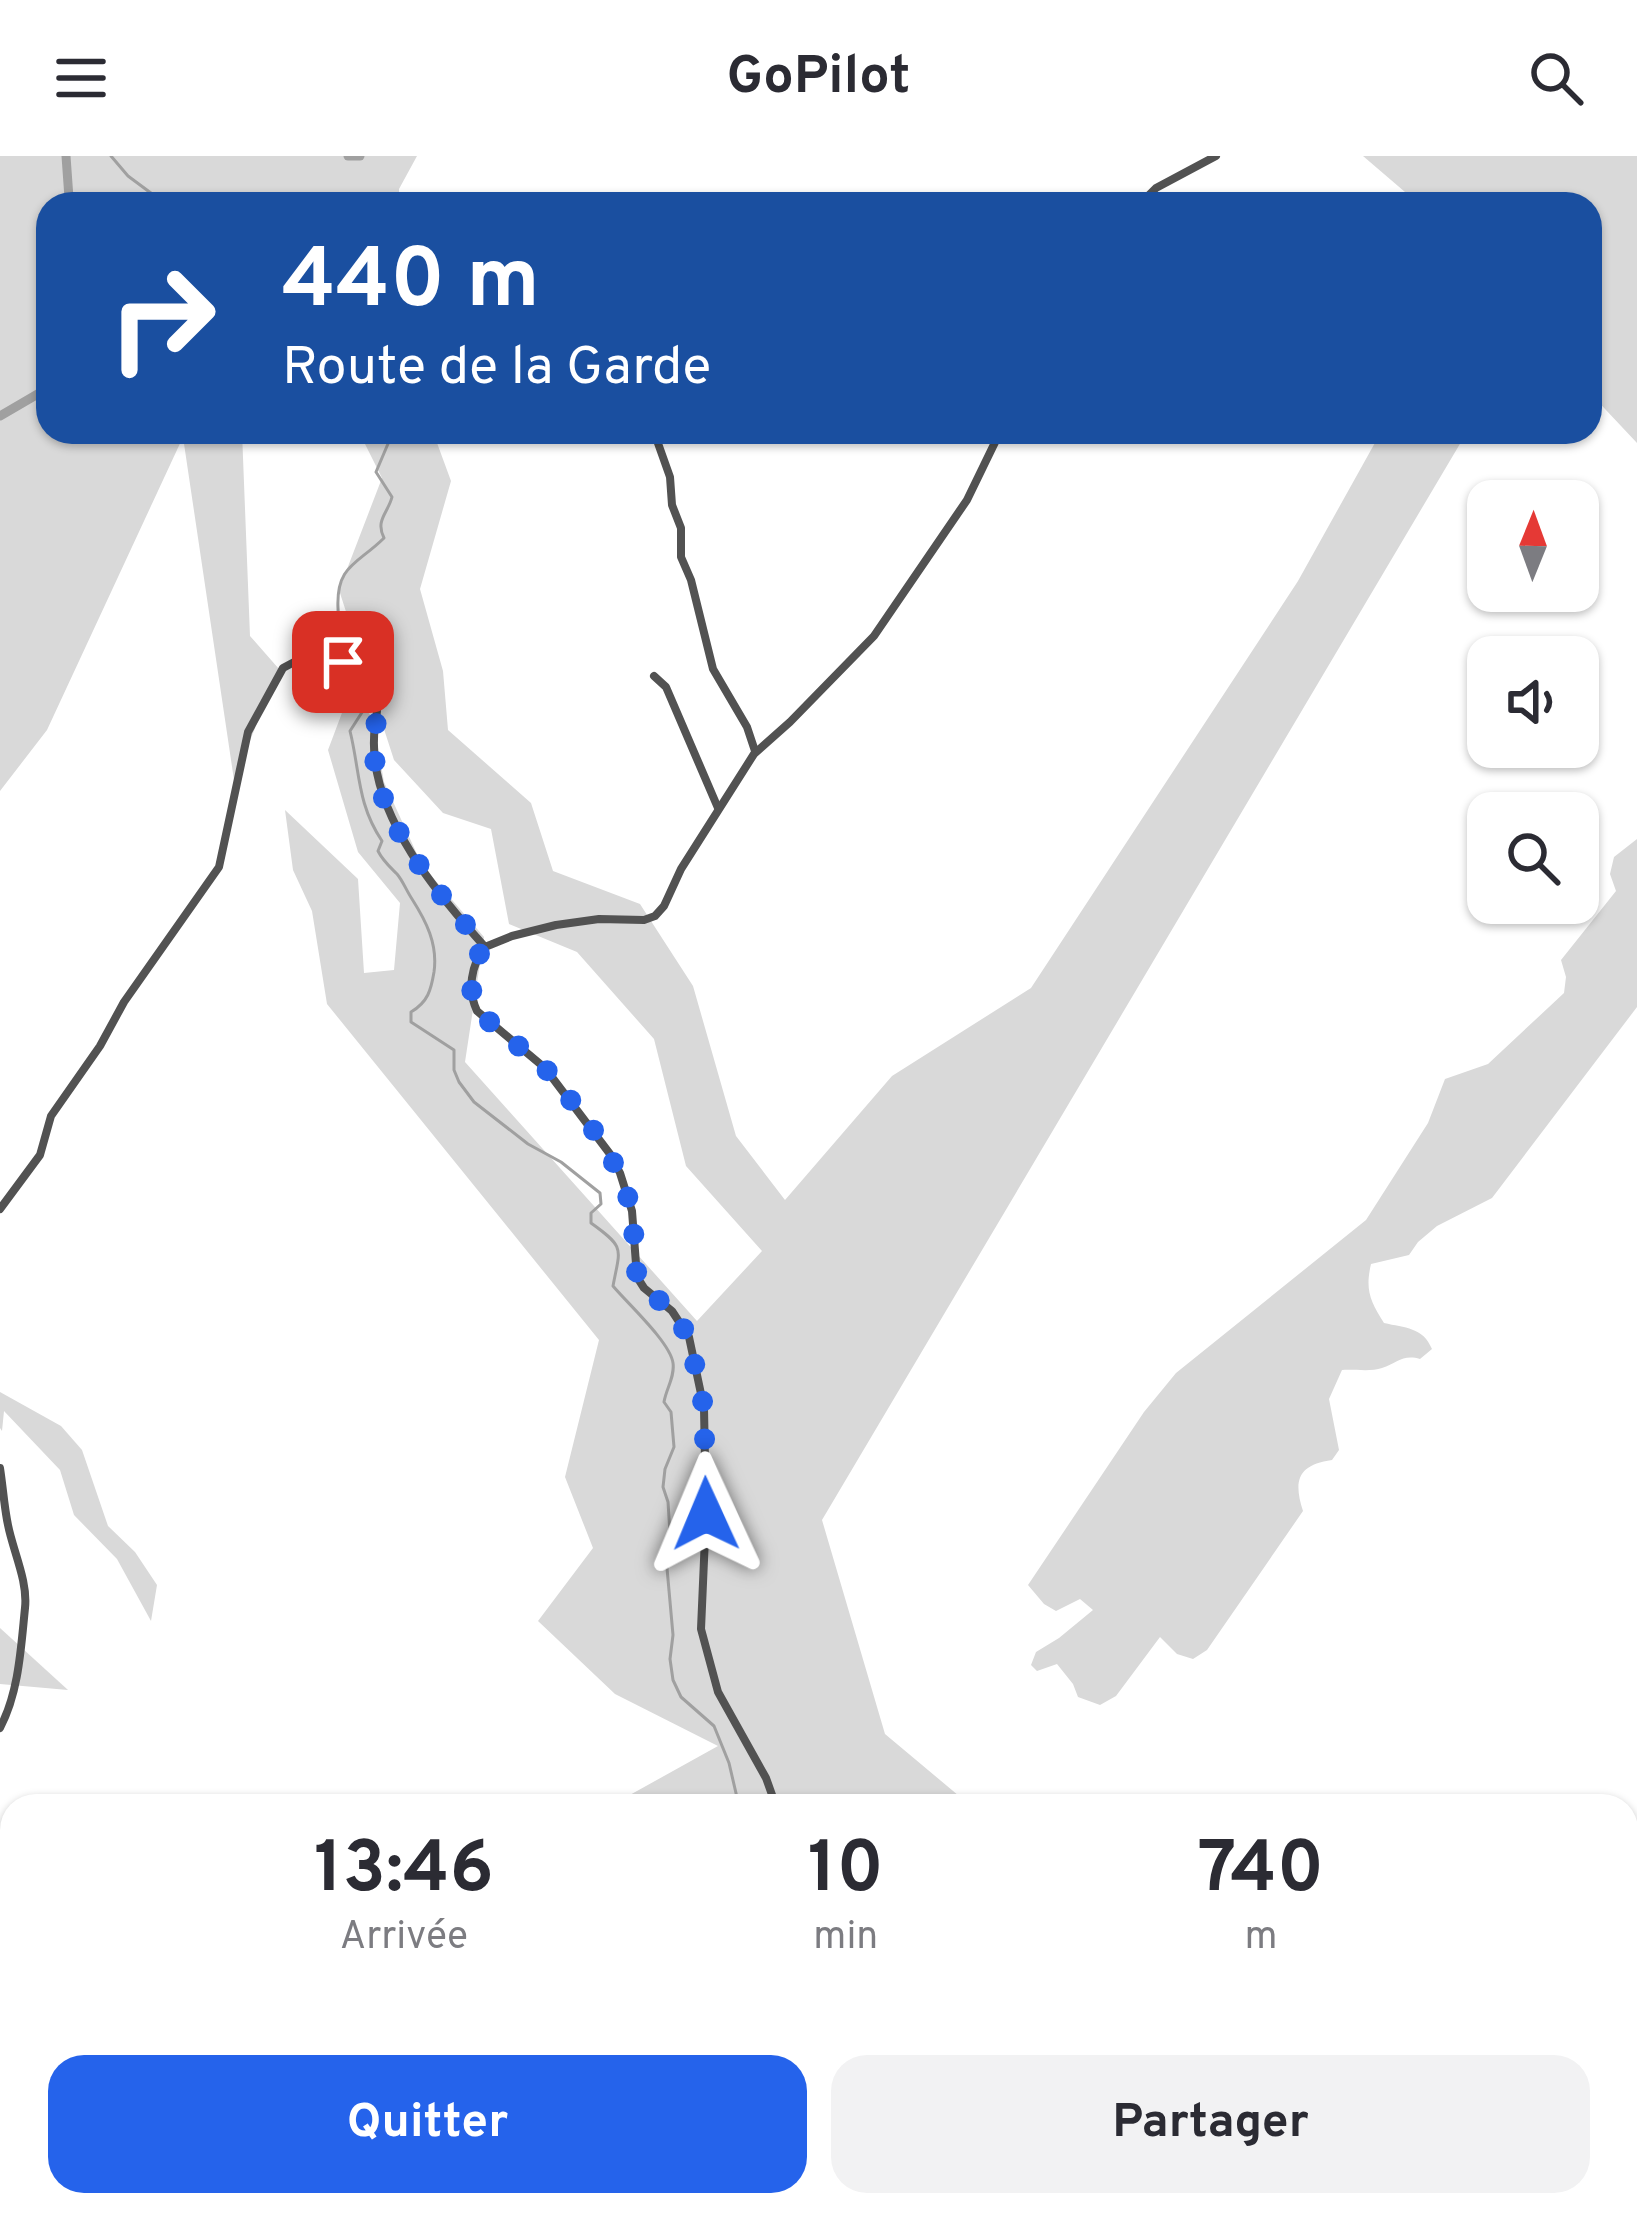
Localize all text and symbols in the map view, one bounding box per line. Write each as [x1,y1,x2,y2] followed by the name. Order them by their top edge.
[726,44,911,113] text: GoPilot
[48,45,114,111] icon: menu
[1523,45,1589,111] icon: search
[282,231,540,337] text: 440 m
[84,240,240,396] icon: right
[282,335,711,404] text: Route de la Garde
[1467,480,1599,612] north arrow
[1467,480,1599,924] map controls
[292,611,394,713] pin
[310,629,376,695] icon: arrive
[1467,636,1599,768] button: sound
[1467,792,1599,924] button: search
[643,1451,769,1577] position arrow
[314,1826,494,1918] text: 13:46
[808,1826,884,1918] text: 10
[1198,1826,1324,1918] text: 740
[340,1914,468,1963] text: Arrivée
[813,1914,878,1963] text: min
[1244,1914,1277,1963] text: m
[48,2055,807,2193] button: Quitter
[831,2055,1590,2193] button: Partager

